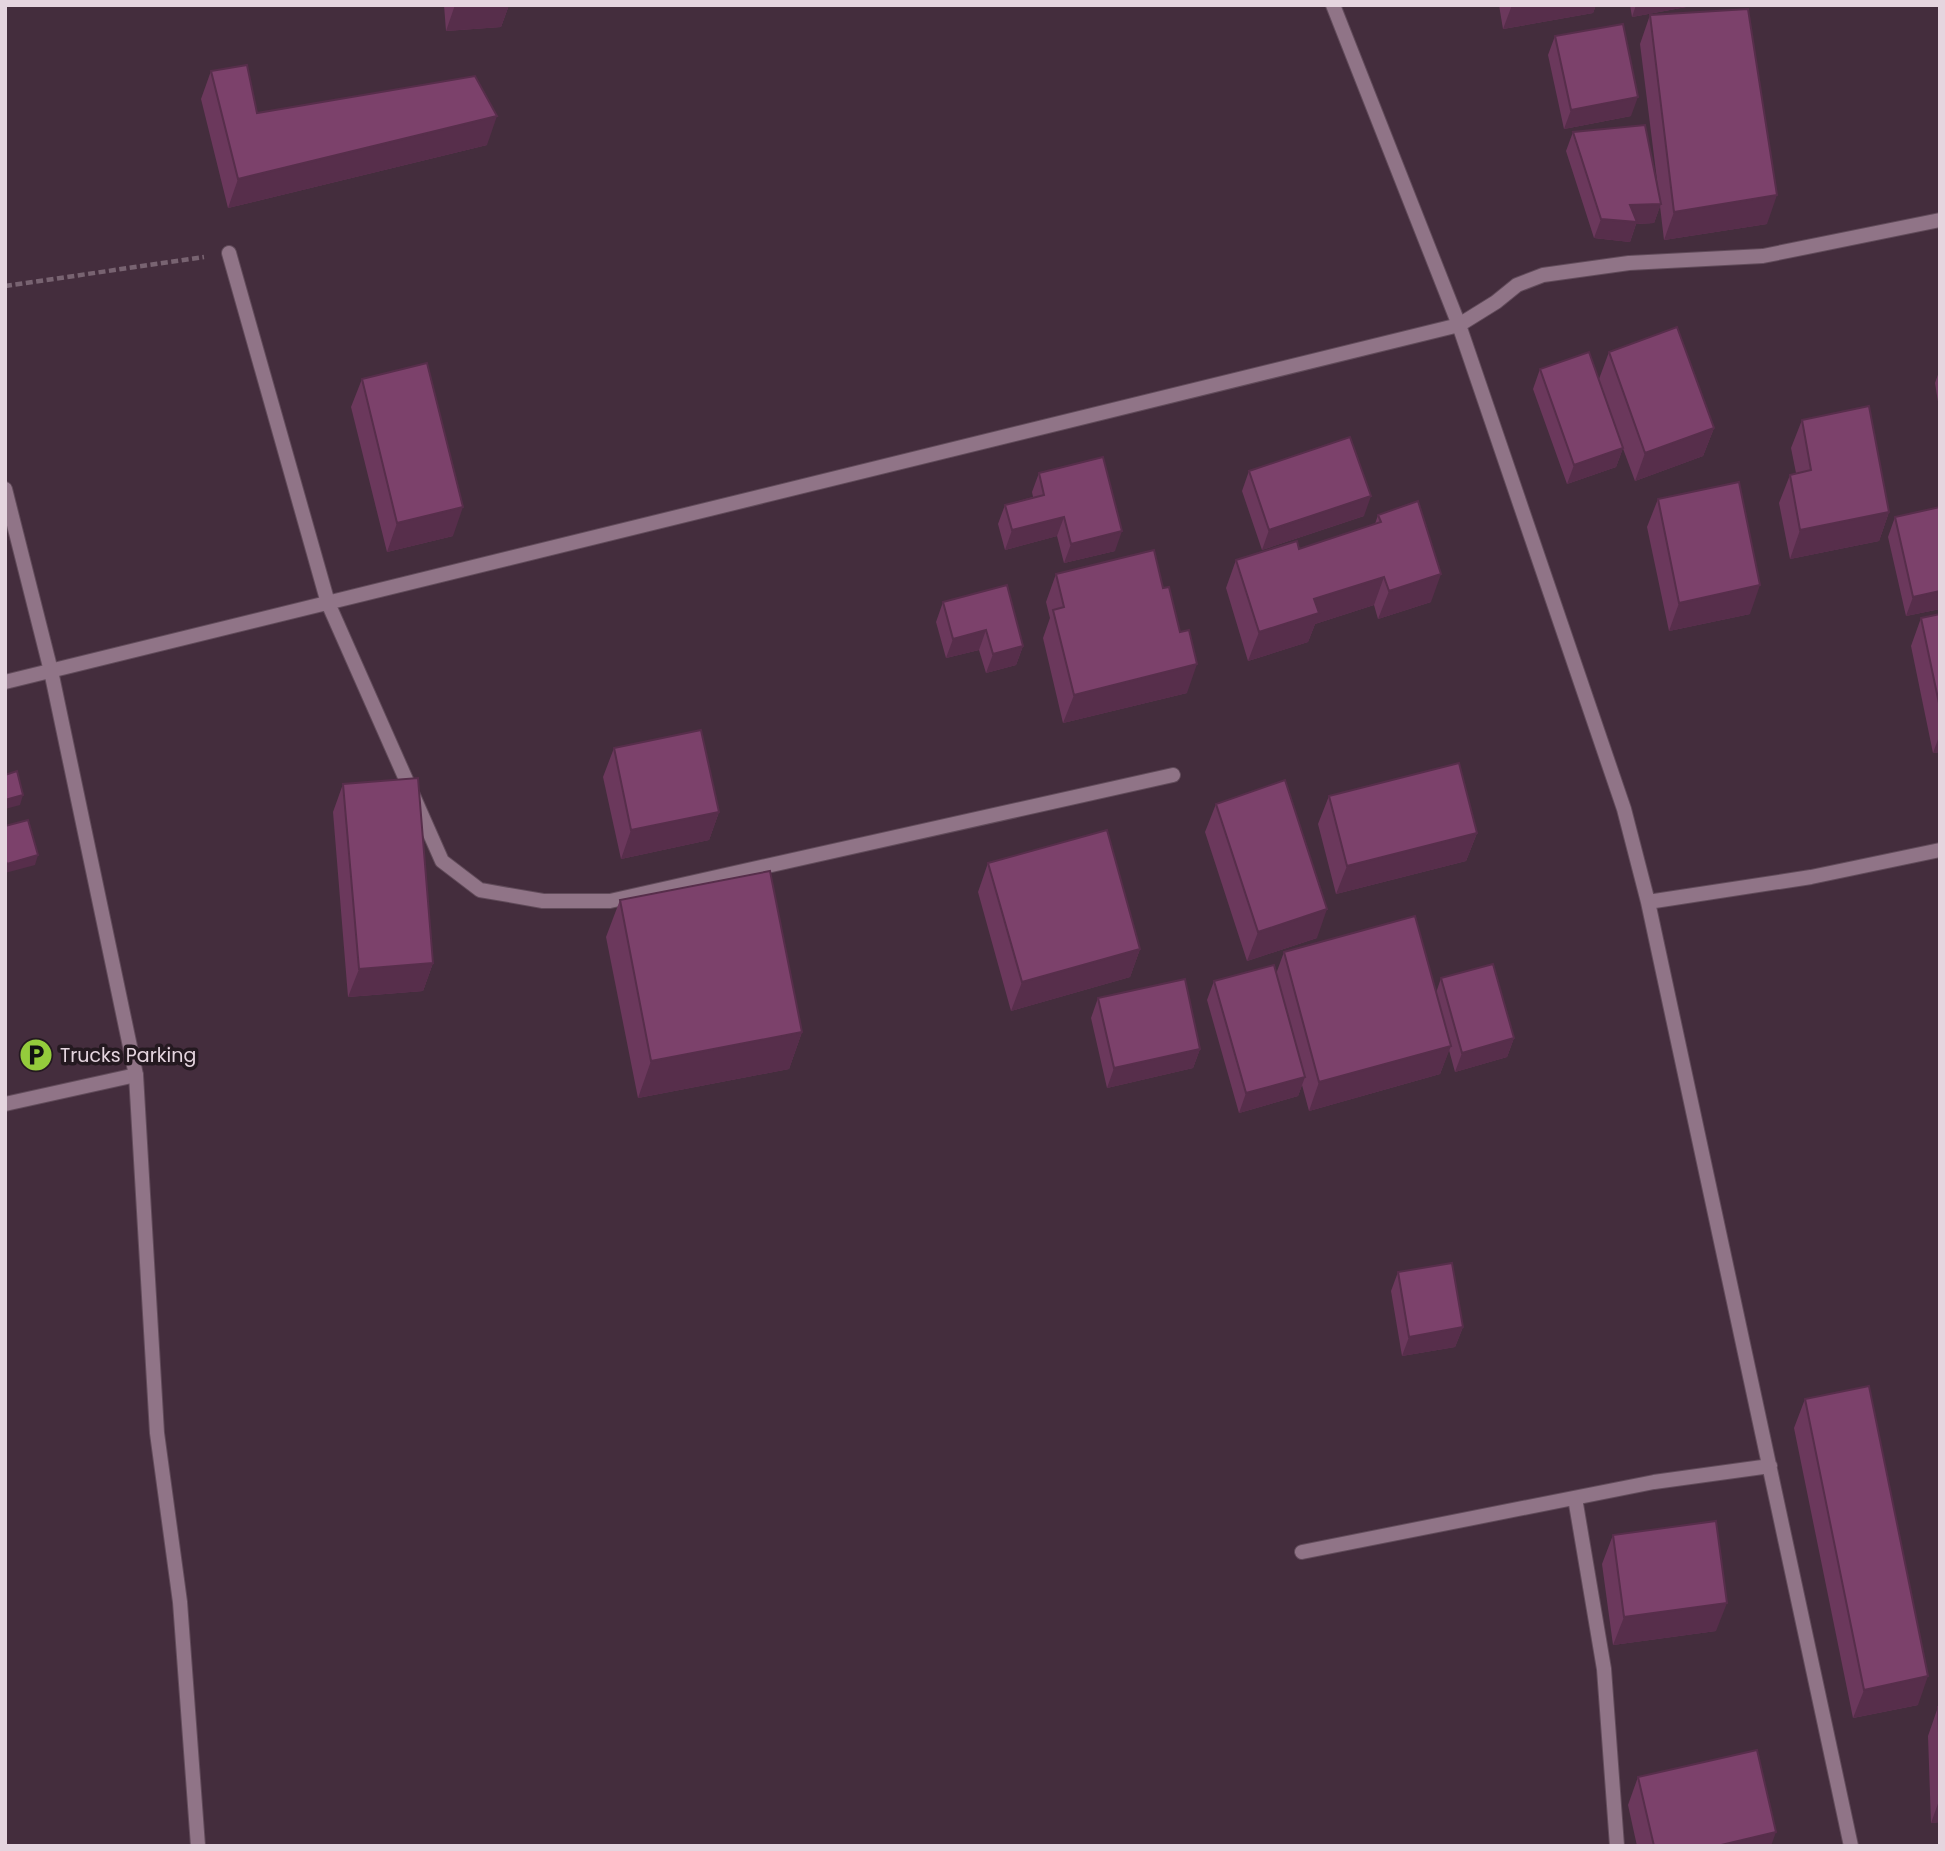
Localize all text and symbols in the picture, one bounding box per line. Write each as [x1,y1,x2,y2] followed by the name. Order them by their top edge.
[17,1036,55,1074] parking icon: Trucks Parking
[60,1042,196,1069] place label: Trucks Parking

